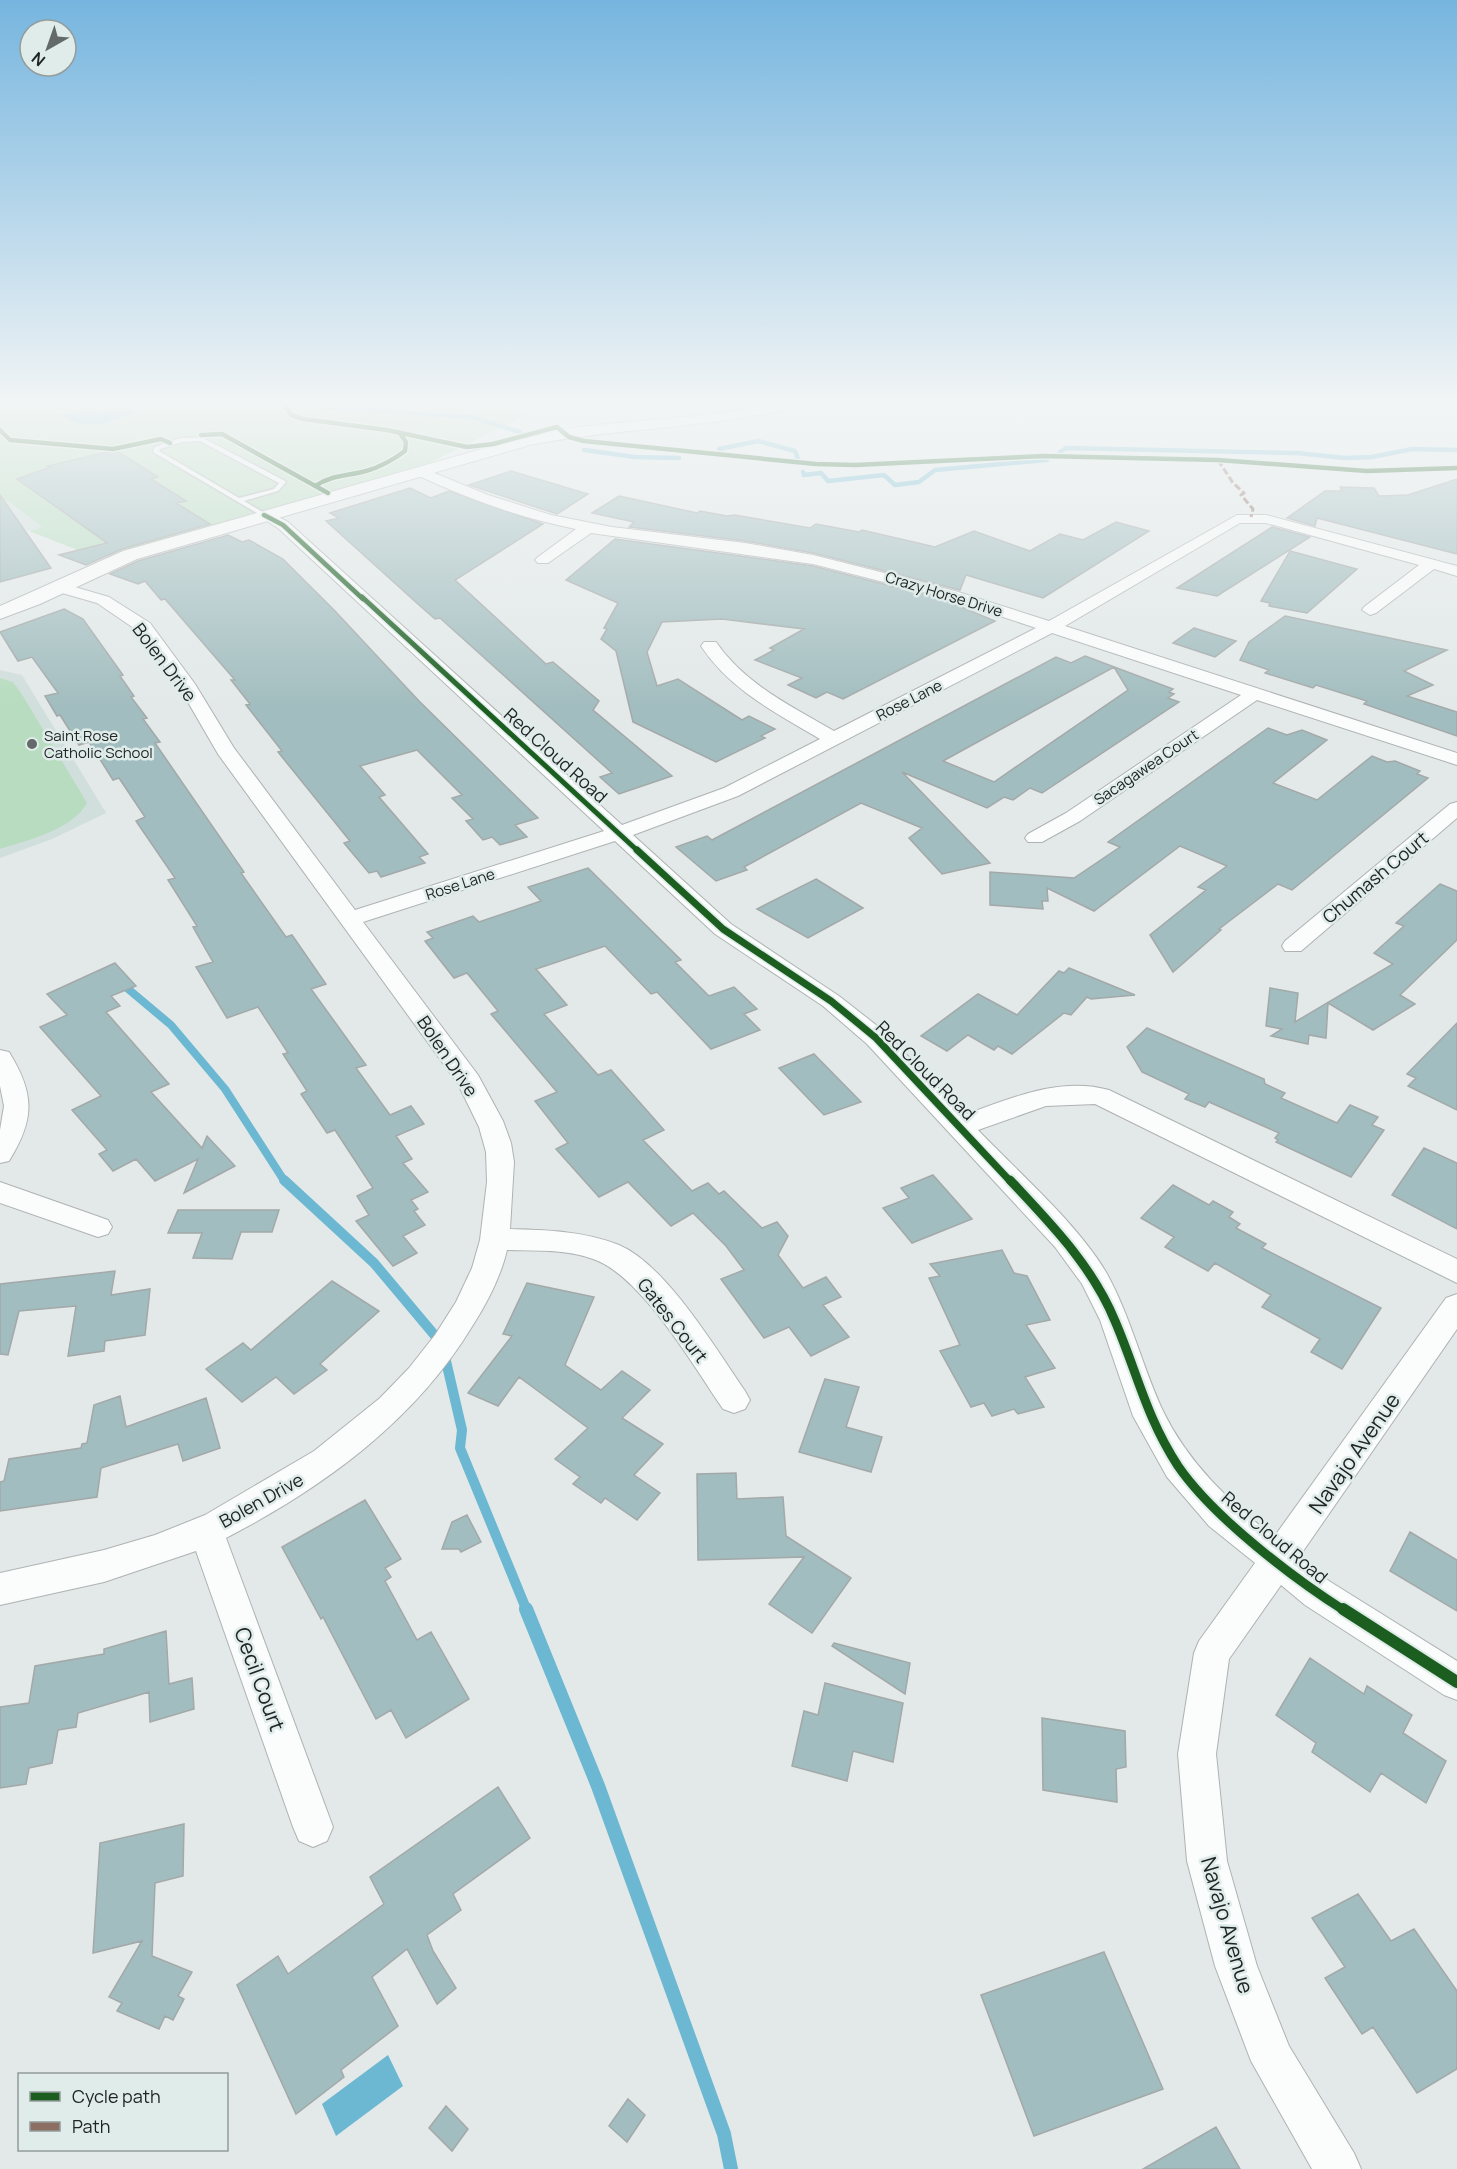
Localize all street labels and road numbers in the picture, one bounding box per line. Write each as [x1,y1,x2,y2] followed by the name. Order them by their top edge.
[883,566,1005,622] street label: Crazy Horse Drive
[128,618,202,706] street label: Bolen Drive
[872,674,946,726] street label: Rose Lane
[499,702,613,808] street label: Red Cloud Road
[1089,724,1203,810] street label: Sacagawea Court
[1317,826,1433,928] street label: Chumash Court
[423,863,497,905] street label: Rose Lane
[412,1011,484,1101] street label: Bolen Drive
[871,1015,981,1125] street label: Red Cloud Road
[632,1273,714,1367] street label: Gates Court
[1302,1387,1406,1519] street label: Navajo Avenue
[215,1467,307,1533] street label: Bolen Drive
[1217,1486,1333,1588] street label: Red Cloud Road
[228,1623,292,1735] street label: Cecil Court
[1195,1853,1261,1997] street label: Navajo Avenue

